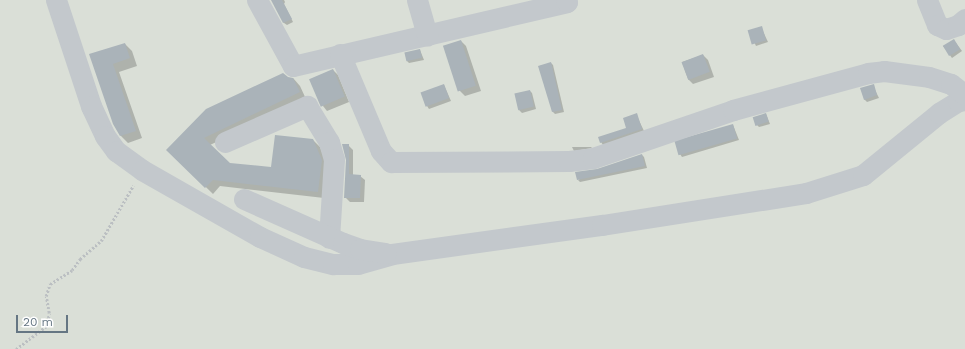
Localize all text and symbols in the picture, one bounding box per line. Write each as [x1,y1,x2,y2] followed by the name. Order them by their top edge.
[18,307,70,333] scale bar
[23,315,53,329] text: 20 m

